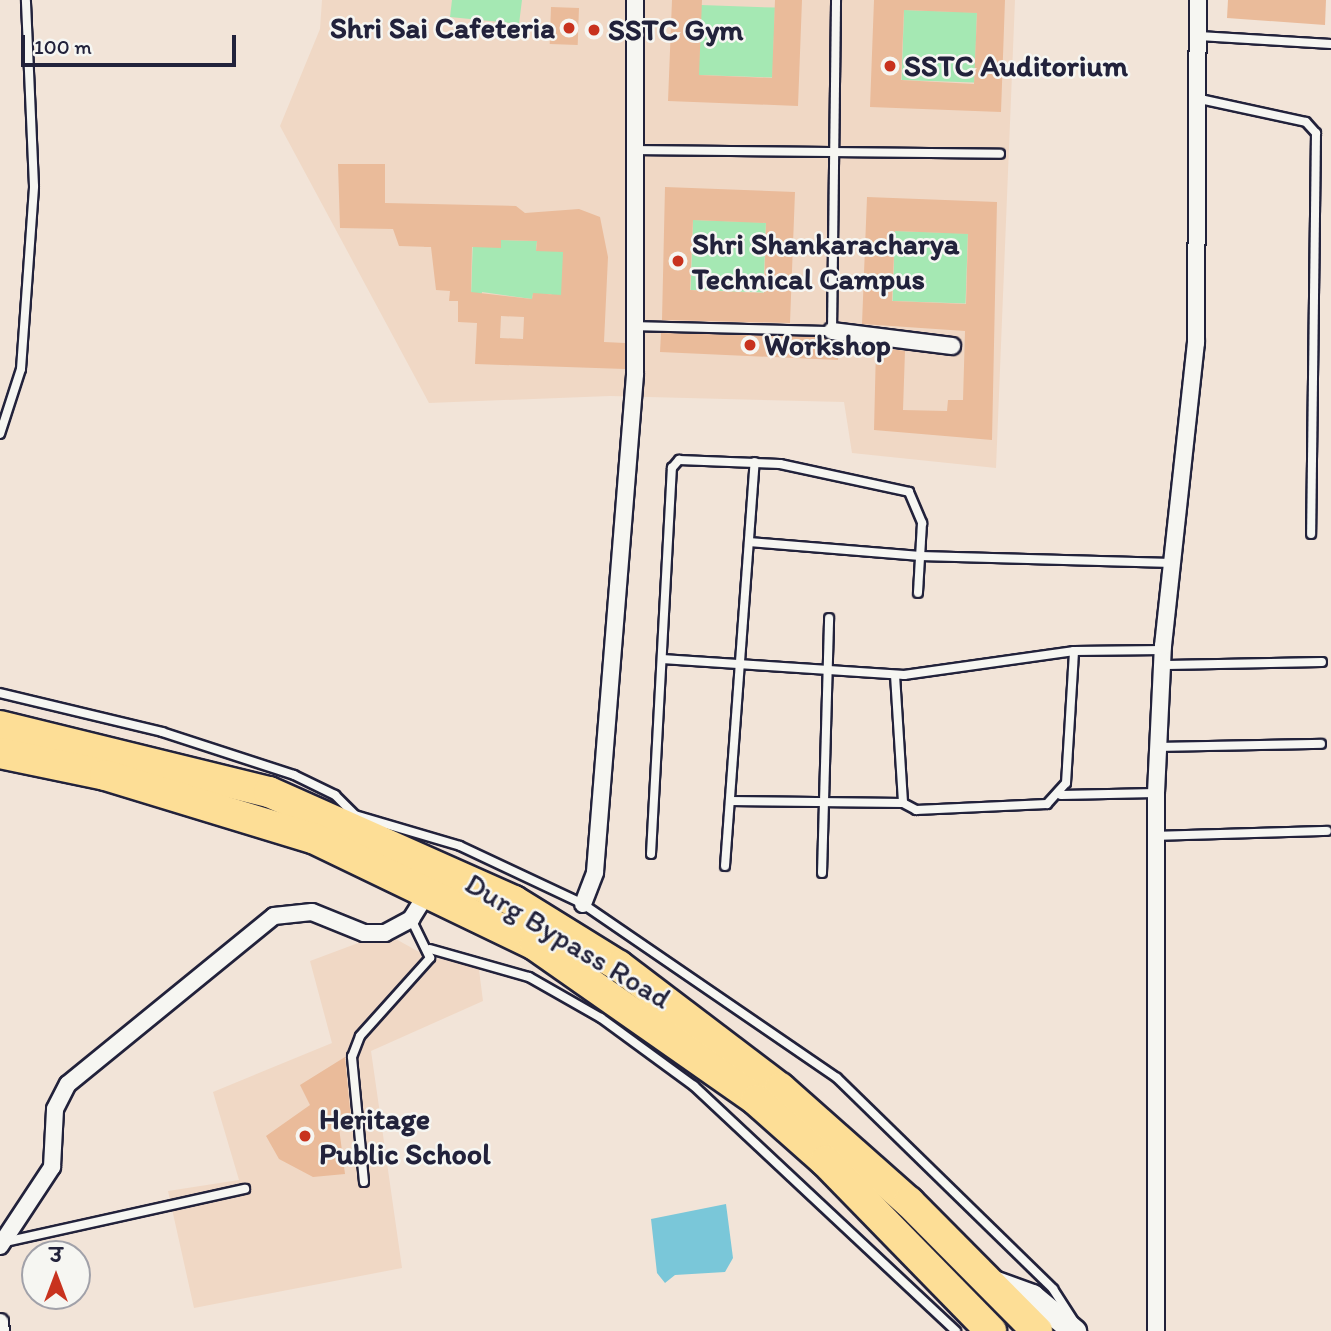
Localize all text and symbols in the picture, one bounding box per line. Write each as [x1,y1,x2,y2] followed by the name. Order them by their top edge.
[329,10,555,46] place label: Shri Sai Cafeteria
[608,12,744,48] place label: SSTC Gym
[561,20,577,36] marker: Shri Sai Cafeteria
[24,21,240,65] scale bar
[586,22,602,38] marker: SSTC Gym
[34,34,92,59] text: 100 m
[904,48,1128,84] place label: SSTC Auditorium
[882,58,898,74] marker: SSTC Auditorium
[692,226,959,296] place label: Shri Shankaracharya Technical Campus
[670,253,686,269] marker: Shri Shankaracharya Technical Campus
[764,327,891,363] place label: Workshop
[742,337,758,353] marker: Workshop
[459,866,677,1016] street label: Durg Bypass Road
[319,1101,491,1172] place label: Heritage Public School
[297,1128,313,1144] marker: Heritage Public School
[21,1240,91,1310] north arrow
[50,1244,62,1267] text: उ

